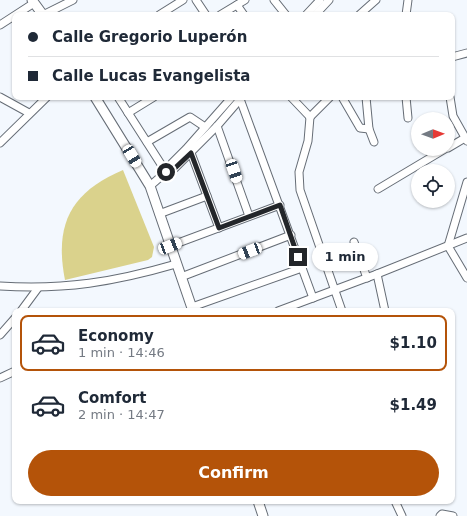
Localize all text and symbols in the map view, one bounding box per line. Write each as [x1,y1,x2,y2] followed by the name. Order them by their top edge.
[52,28,247,46] text: Calle Gregorio Luperón
[52,67,250,85] text: Calle Lucas Evangelista
[411,112,455,156] north arrow
[411,112,455,208] map controls
[121,143,143,169] car
[224,158,244,184] car
[157,163,175,181] route start
[411,164,455,208] button: locate
[157,236,183,256] car
[237,241,263,261] car
[312,243,378,271] callout: 1 min
[289,248,307,266] route end
[325,249,365,264] text: 1 min
[30,325,66,361] icon: car
[78,327,154,345] text: Economy
[390,334,437,352] text: $1.10
[78,345,165,360] text: 1 min · 14:46
[30,387,66,423] icon: car
[78,389,146,407] text: Comfort
[390,396,437,414] text: $1.49
[78,407,165,422] text: 2 min · 14:47
[28,450,439,496] button: Confirm

